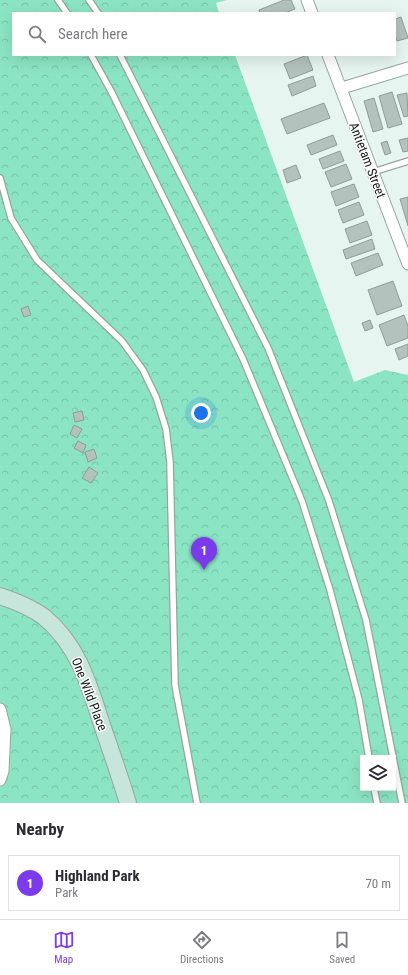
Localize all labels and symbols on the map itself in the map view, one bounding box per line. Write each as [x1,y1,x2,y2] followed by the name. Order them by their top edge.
[346,120,389,200] street label: Antietam Street
[191,403,211,423] your location
[191,537,217,570] pin: 1
[69,656,110,733] street label: One Wild Place

